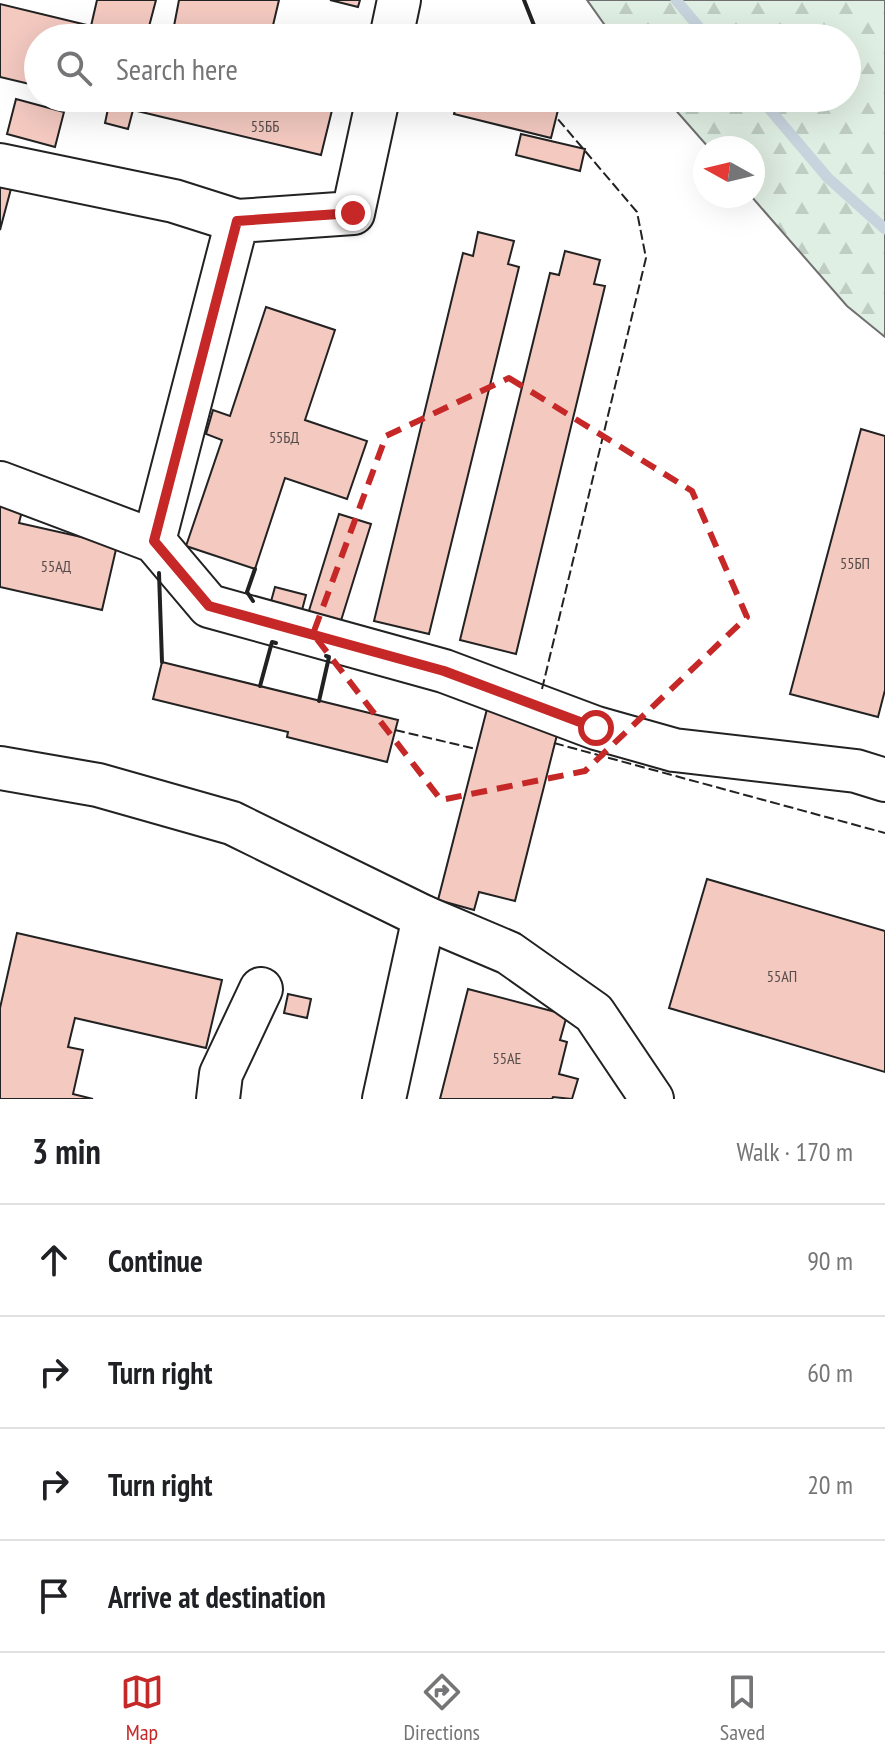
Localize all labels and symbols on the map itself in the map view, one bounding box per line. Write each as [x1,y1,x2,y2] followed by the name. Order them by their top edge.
[251,116,279,136] house number: 55ББ
[693,136,765,208] north arrow
[335,195,371,231] route end
[269,427,299,447] house number: 55БД
[840,553,870,573] house number: 55БП
[41,556,72,576] house number: 55АД
[578,710,614,746] route start
[767,966,797,986] house number: 55АП
[493,1048,522,1068] house number: 55АЕ

